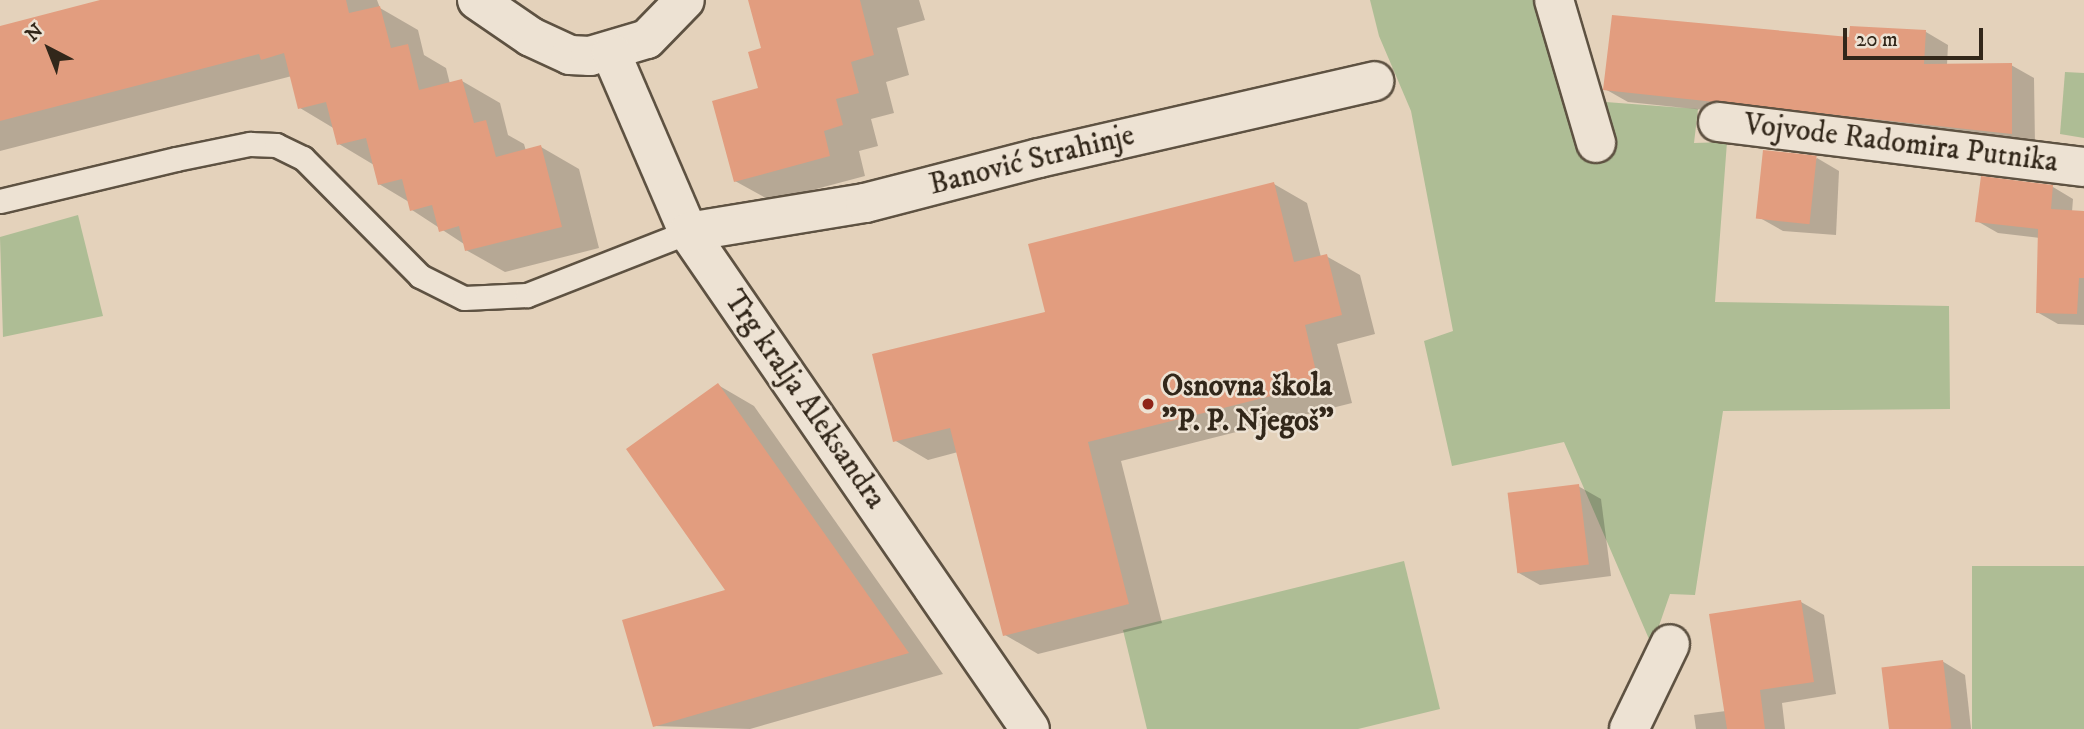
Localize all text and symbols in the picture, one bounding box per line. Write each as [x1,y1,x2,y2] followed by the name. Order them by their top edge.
[14,14,84,84] north arrow
[1846,14,1986,58] scale bar
[21,19,48,47] text: N
[1856,27,1898,53] text: 20 m
[1742,107,2060,181] street label: Vojvode Radomira Putnika
[926,118,1138,204] street label: Banović Strahinje
[715,284,893,516] street label: Trg kralja Aleksandra
[1162,369,1334,440] place label: Osnovna škola "P. P. Njegoš"
[1140,396,1156,412] marker: Osnovna škola "P. P. Njegoš"

